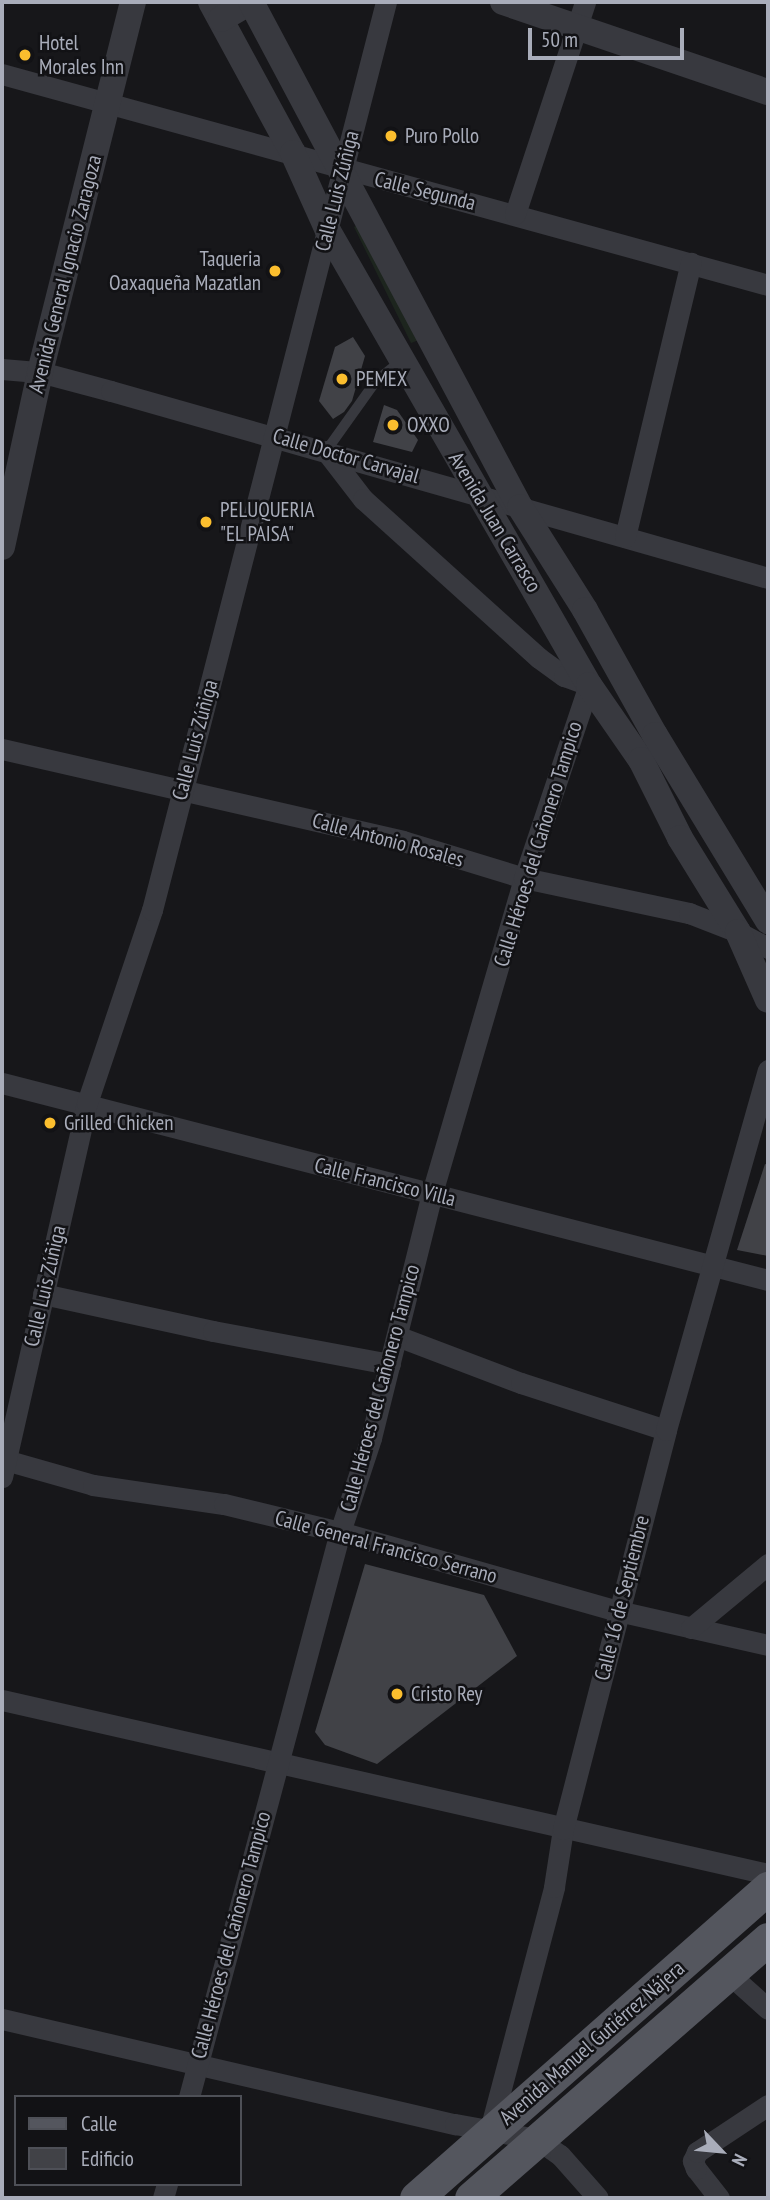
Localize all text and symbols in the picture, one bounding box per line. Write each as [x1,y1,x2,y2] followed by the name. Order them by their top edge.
[532,14,688,58] scale bar
[541,26,578,53] text: 50 m
[39,30,124,80] place label: Hotel Morales Inn
[17,47,33,63] marker: Hotel Morales Inn
[405,123,479,149] place label: Puro Pollo
[310,128,364,254] street label: Calle Luis Zúñiga
[383,128,399,144] marker: Puro Pollo
[23,152,107,396] street label: Avenida General Ignacio Zaragoza
[372,166,478,216] street label: Calle Segunda
[109,246,261,296] place label: Taqueria Oaxaqueña Mazatlan
[267,263,283,279] marker: Taqueria Oaxaqueña Mazatlan
[356,366,407,392] place label: PEMEX
[334,371,350,387] marker: PEMEX
[407,412,450,438] place label: OXXO
[385,417,401,433] marker: OXXO
[270,423,422,489] street label: Calle Doctor Carvajal
[443,447,547,597] street label: Avenida Juan Carrasco
[220,497,315,547] place label: PELUQUERIA "EL PAISA"
[198,514,214,530] marker: PELUQUERIA "EL PAISA"
[167,677,223,803] street label: Calle Luis Zúñiga
[489,718,587,970] street label: Calle Héroes del Cañonero Tampico
[309,808,467,872] street label: Calle Antonio Rosales
[64,1110,173,1136] place label: Grilled Chicken
[42,1115,58,1131] marker: Grilled Chicken
[312,1152,458,1212] street label: Calle Francisco Villa
[19,1223,71,1349] street label: Calle Luis Zúñiga
[335,1261,425,1515] street label: Calle Héroes del Cañonero Tampico
[272,1505,500,1589] street label: Calle General Francisco Serrano
[589,1513,655,1683] street label: Calle 16 de Septiembre
[411,1681,482,1707] place label: Cristo Rey
[389,1686,405,1702] marker: Cristo Rey
[186,1808,276,2062] street label: Calle Héroes del Cañonero Tampico
[494,1956,690,2130] street label: Avenida Manuel Gutiérrez Nájera
[14,2095,242,2186] legend
[81,2110,117,2137] text: Calle
[686,2116,756,2186] north arrow
[81,2145,134,2172] text: Edificio
[727,2150,753,2170] text: N

